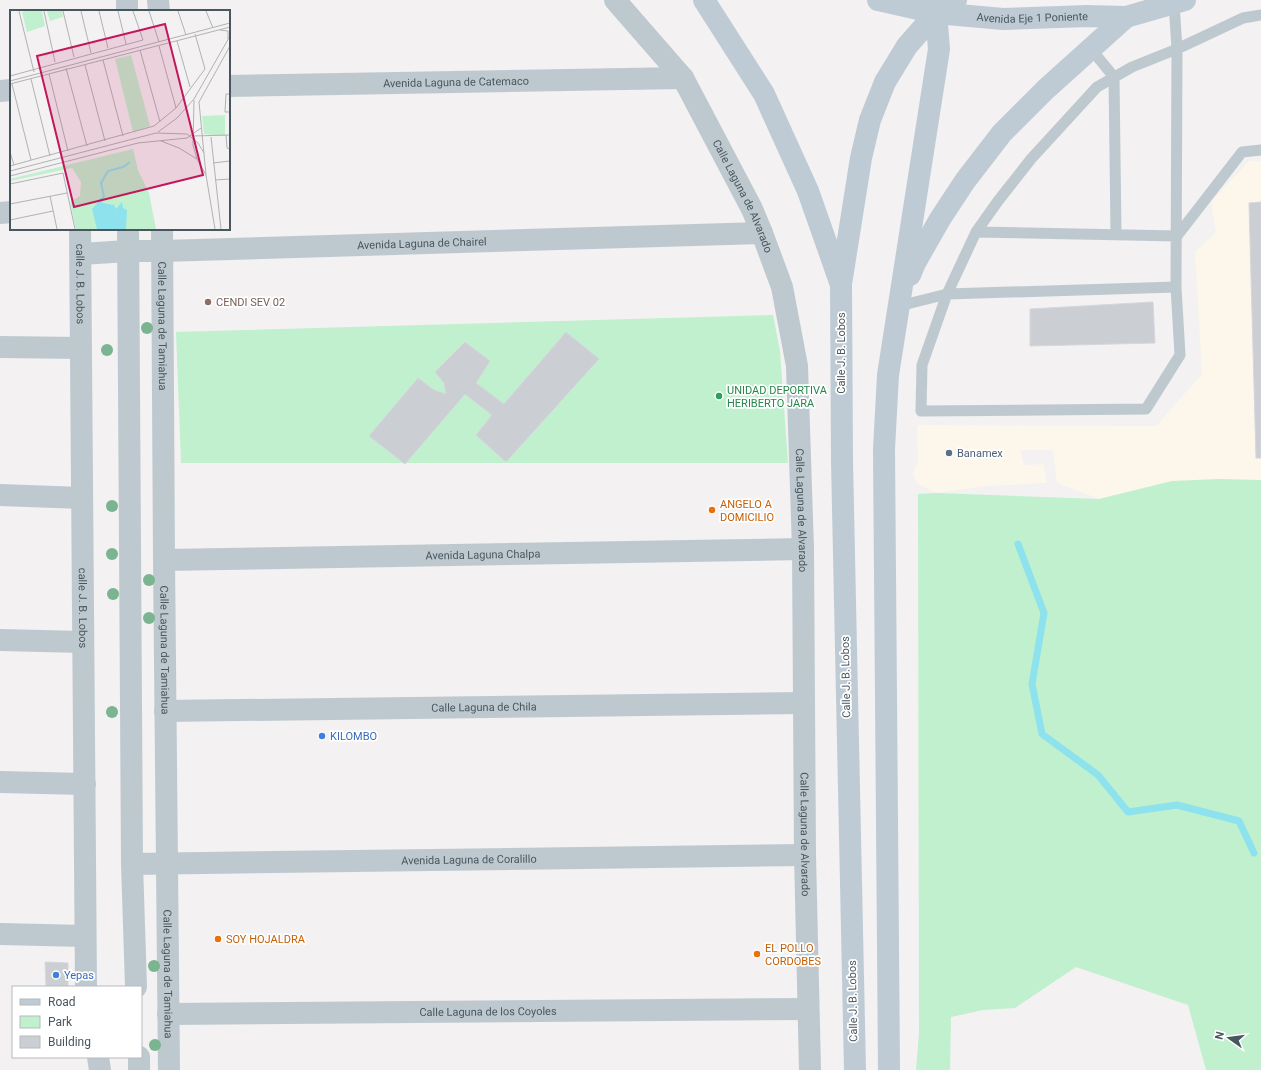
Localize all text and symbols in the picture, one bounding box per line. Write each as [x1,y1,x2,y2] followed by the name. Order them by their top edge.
[976,9,1088,26] street label: Avenida Eje 1 Poniente
[10,10,230,230] inset map
[383,74,529,90] street label: Avenida Laguna de Catemaco
[710,137,775,254] street label: Calle Laguna de Alvarado
[357,235,487,252] street label: Avenida Laguna de Chairel
[74,244,87,325] street label: calle J. B. Lobos
[156,261,169,391] street label: Calle Laguna de Tamiahua
[216,296,285,309] place label: CENDI SEV 02
[203,297,213,307] marker: CENDI SEV 02
[835,312,848,394] street label: Calle J. B. Lobos
[727,384,828,410] place label: UNIDAD DEPORTIVA HERIBERTO JARA
[714,391,724,401] marker: UNIDAD DEPORTIVA HERIBERTO JARA
[957,447,1003,460] place label: Banamex
[793,448,810,572] street label: Calle Laguna de Alvarado
[944,448,954,458] marker: Banamex
[720,498,774,524] place label: ANGELO A DOMICILIO
[707,505,717,515] marker: ANGELO A DOMICILIO
[425,547,540,562] street label: Avenida Laguna Chalpa
[76,568,90,648] street label: calle J. B. Lobos
[158,585,172,715] street label: Calle Laguna de Tamiahua
[839,636,853,718] street label: Calle J. B. Lobos
[431,700,537,714] street label: Calle Laguna de Chila
[330,730,377,743] place label: KILOMBO
[317,731,327,741] marker: KILOMBO
[798,772,812,896] street label: Calle Laguna de Alvarado
[401,852,537,867] street label: Avenida Laguna de Coralillo
[161,909,175,1039] street label: Calle Laguna de Tamiahua
[226,933,306,946] place label: SOY HOJALDRA
[213,934,223,944] marker: SOY HOJALDRA
[765,942,821,968] place label: EL POLLO CORDOBES
[752,949,762,959] marker: EL POLLO CORDOBES
[846,960,860,1042] street label: Calle J. B. Lobos
[64,969,94,982] place label: Yepas
[51,970,61,980] marker: Yepas
[12,986,142,1058] legend
[48,995,76,1009] text: Road
[419,1004,557,1019] street label: Calle Laguna de los Coyoles
[48,1015,73,1029] text: Park
[1209,1018,1249,1058] north arrow
[1213,1030,1227,1041] text: N
[48,1035,91,1049] text: Building

